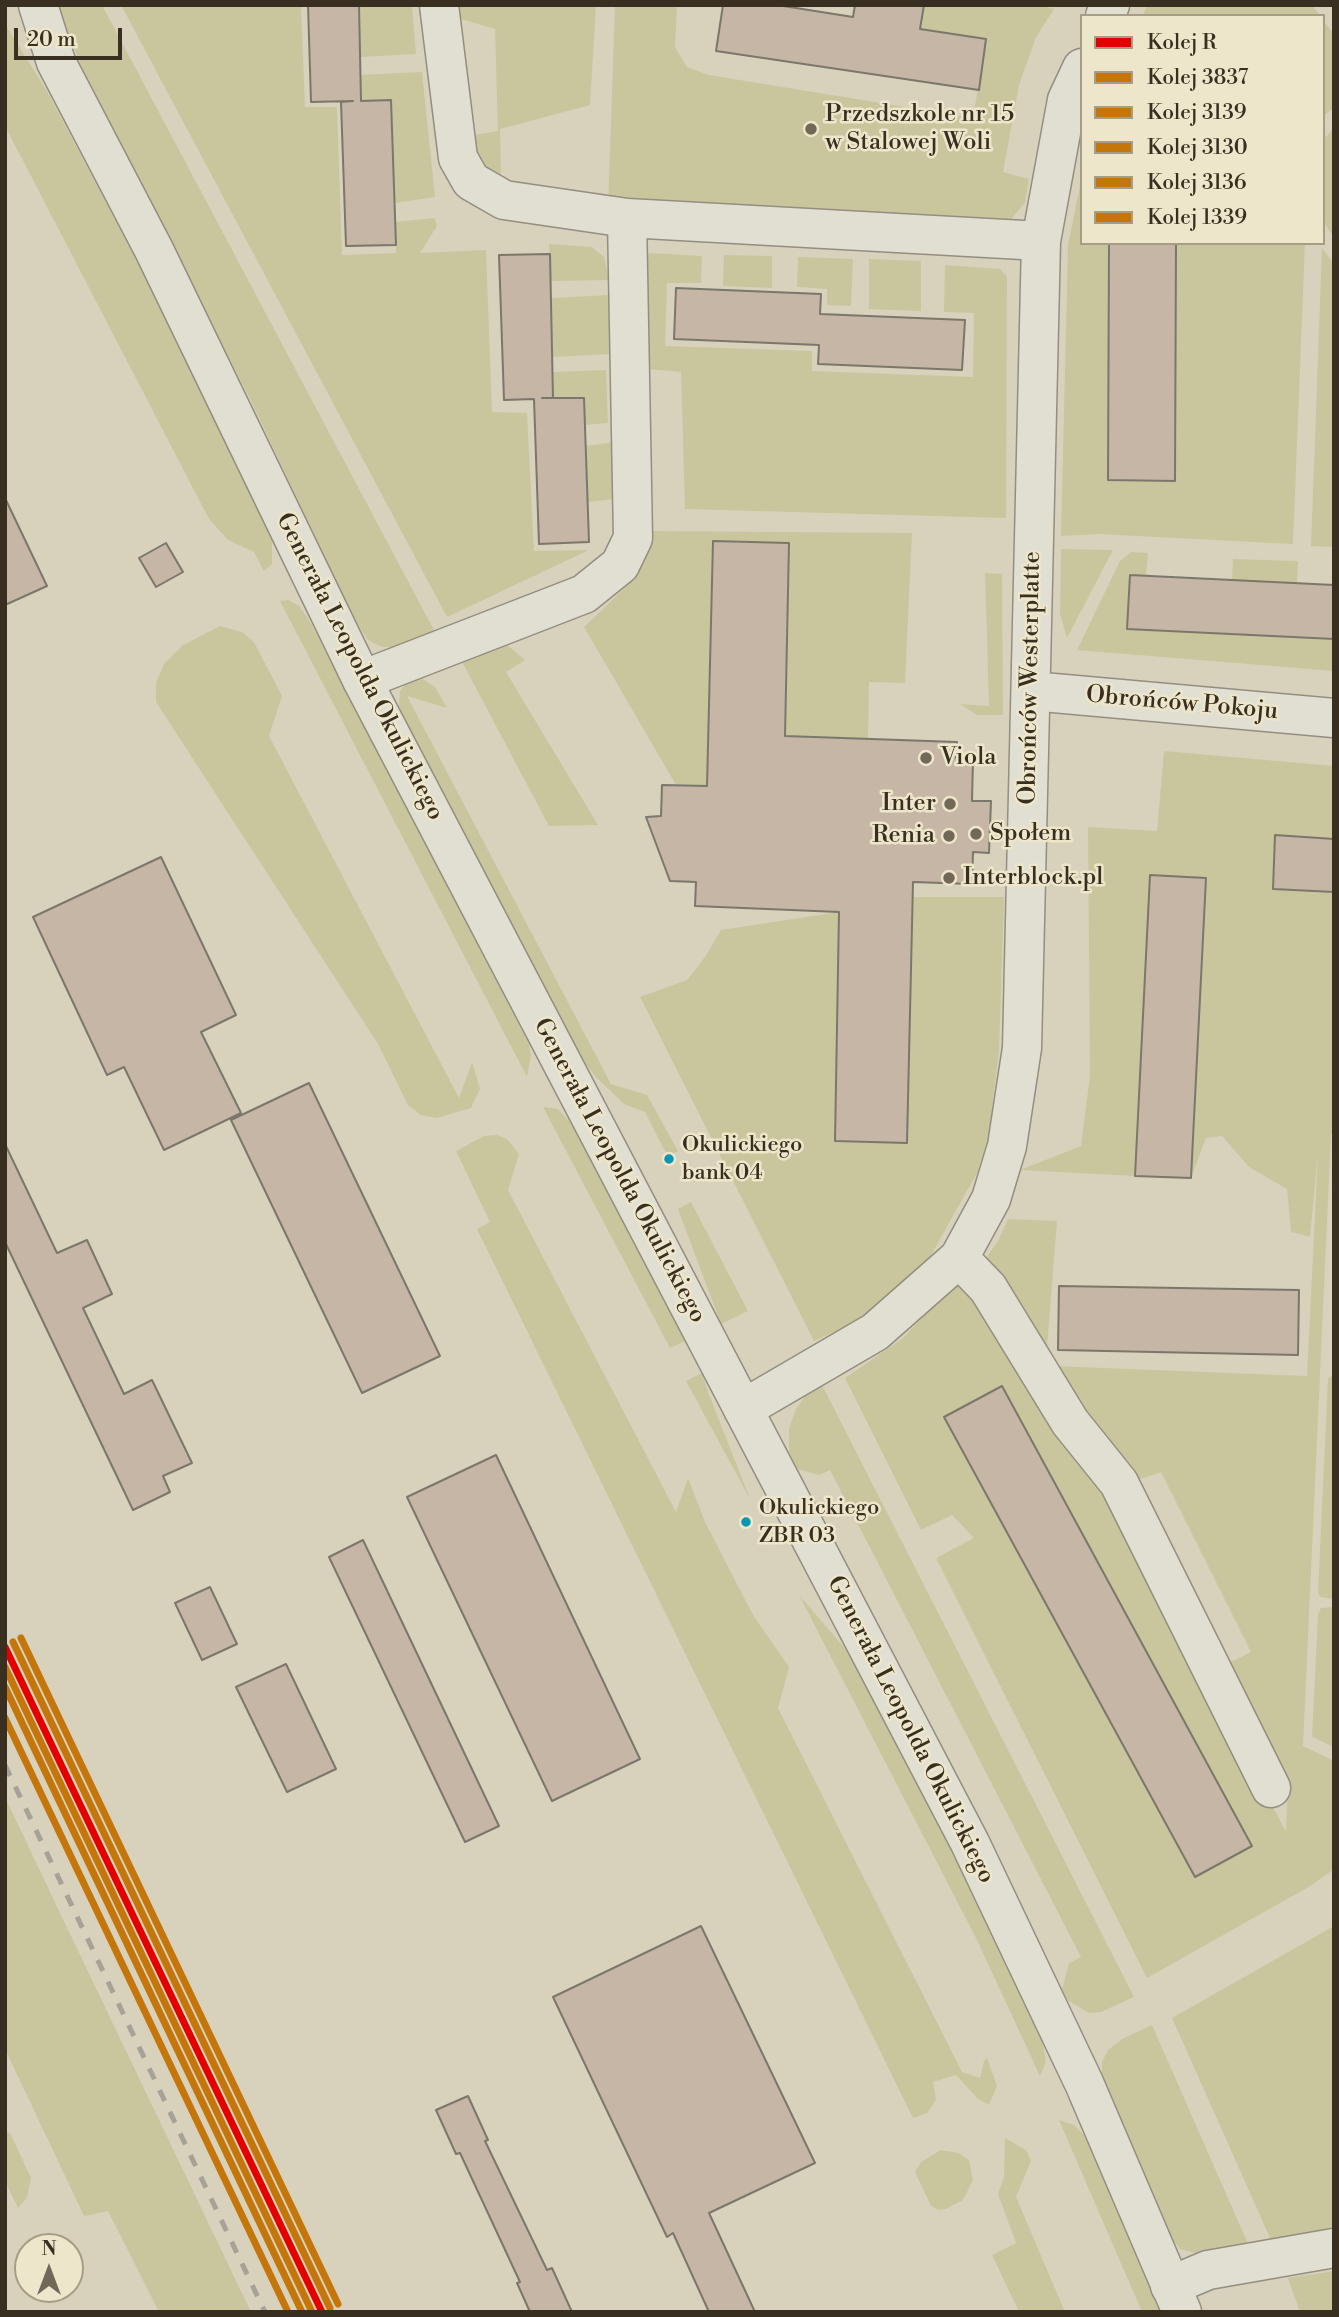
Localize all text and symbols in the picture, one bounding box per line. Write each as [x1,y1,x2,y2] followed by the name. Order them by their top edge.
[18,14,126,58] scale bar
[1080,14,1325,245] legend
[27,27,76,53] text: 20 m
[1147,30,1217,56] text: Kolej R
[1147,65,1248,91] text: Kolej 3837
[1147,100,1246,126] text: Kolej 3139
[825,101,1014,157] place label: Przedszkole nr 15 w Stalowej Woli
[803,121,819,137] marker: Przedszkole nr 15 w Stalowej Woli
[1147,135,1248,161] text: Kolej 3130
[1147,170,1246,196] text: Kolej 3136
[1147,205,1247,231] text: Kolej 1339
[269,509,449,825] street label: Generała Leopolda Okulickiego
[1014,551,1048,805] street label: Obrońców Westerplatte
[1085,681,1279,727] street label: Obrońców Pokoju
[940,744,996,772] place label: Viola
[918,750,934,766] marker: Viola
[882,790,936,818] place label: Inter
[942,796,958,812] marker: Inter
[990,820,1071,848] place label: Społem
[872,822,935,850] place label: Renia
[968,826,984,842] marker: Społem
[941,828,957,844] marker: Renia
[963,864,1103,892] place label: Interblock.pl
[941,870,957,886] marker: Interblock.pl
[526,1014,712,1328] street label: Generała Leopolda Okulickiego
[682,1133,802,1184] place label: Okulickiego bank 04
[662,1152,676,1166] marker: Okulickiego bank 04
[759,1496,879,1548] place label: Okulickiego ZBR 03
[739,1515,753,1529] marker: Okulickiego ZBR 03
[820,1572,1000,1888] street label: Generała Leopolda Okulickiego
[14,2233,84,2303] north arrow
[41,2237,57,2261] text: N

